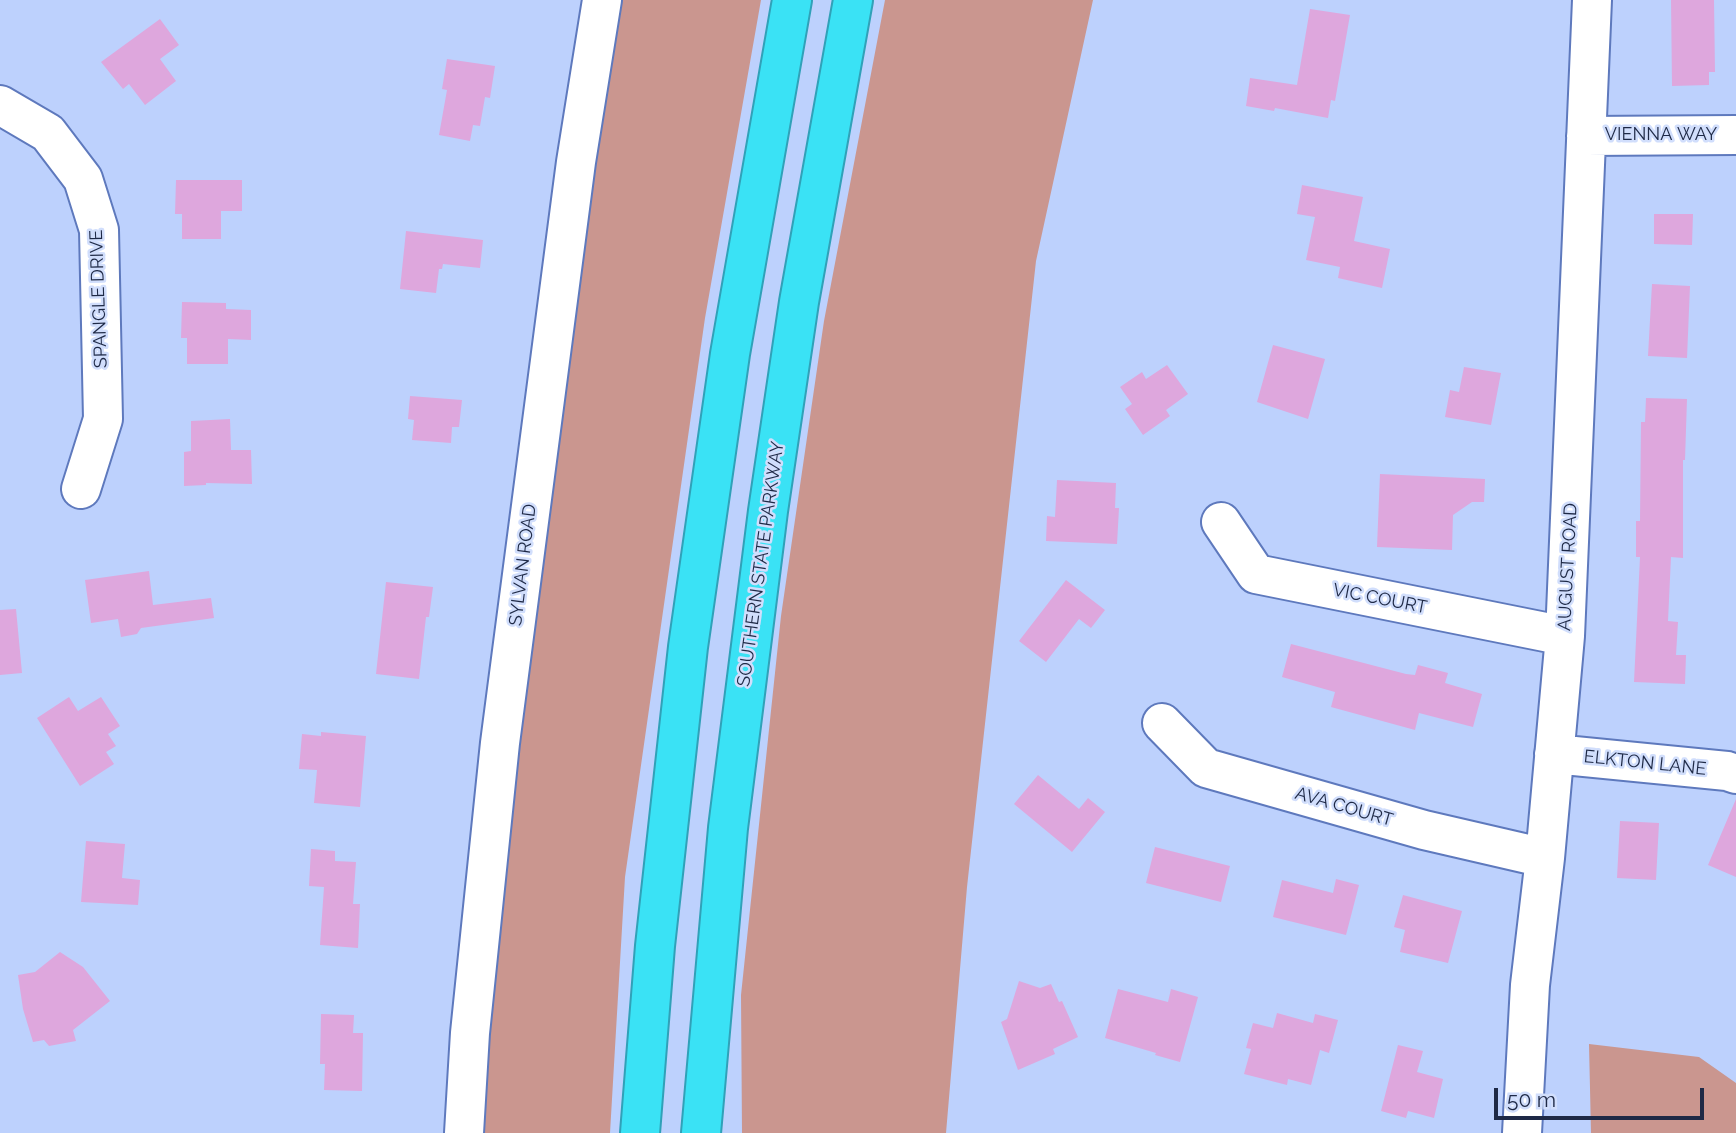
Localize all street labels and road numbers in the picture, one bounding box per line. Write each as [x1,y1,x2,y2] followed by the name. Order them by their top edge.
[1605,124,1717,146] street label: VIENNA WAY
[86,229,112,369] street label: SPANGLE DRIVE
[733,440,789,688] street label: SOUTHERN STATE PARKWAY
[505,503,541,627] street label: SYLVAN ROAD
[1554,503,1582,631] street label: AUGUST ROAD
[1331,579,1429,619] street label: VIC COURT
[1583,746,1707,780] street label: ELKTON LANE
[1293,783,1395,831] street label: AVA COURT

